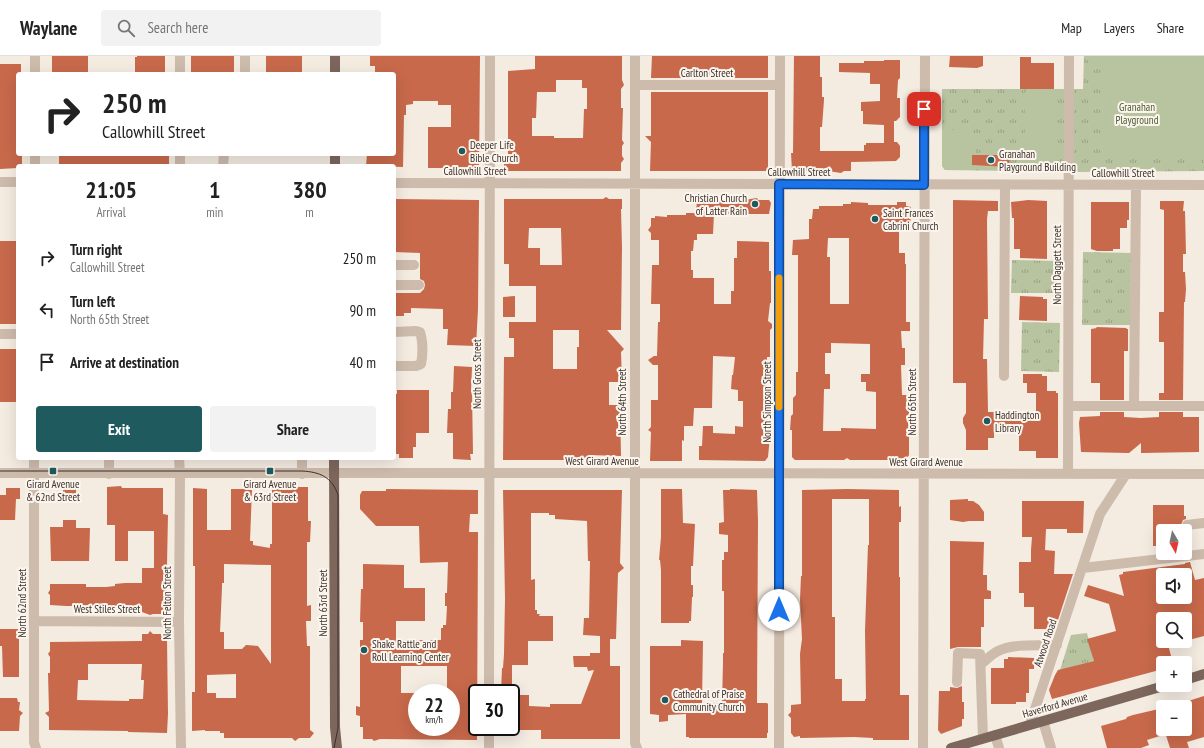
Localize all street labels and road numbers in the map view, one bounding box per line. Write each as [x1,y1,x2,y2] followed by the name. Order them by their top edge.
[681,66,733,80] street label: Carlton Street
[443,164,507,178] street label: Callowhill Street
[767,165,831,179] street label: Callowhill Street
[1091,166,1155,180] street label: Callowhill Street
[1050,225,1064,305] street label: North Daggett Street
[470,339,484,409] street label: North Gross Street
[760,361,774,443] street label: North Simpson Street
[615,368,629,436] street label: North 64th Street
[905,368,919,436] street label: North 65th Street
[565,454,639,468] street label: West Girard Avenue
[889,455,963,469] street label: West Girard Avenue
[160,566,174,640] street label: North Felton Street
[15,569,29,637] street label: North 62nd Street
[316,570,330,636] street label: North 63rd Street
[74,602,140,616] street label: West Stiles Street
[1030,617,1060,669] street label: Atwood Road
[1021,689,1090,721] street label: Haverford Avenue

